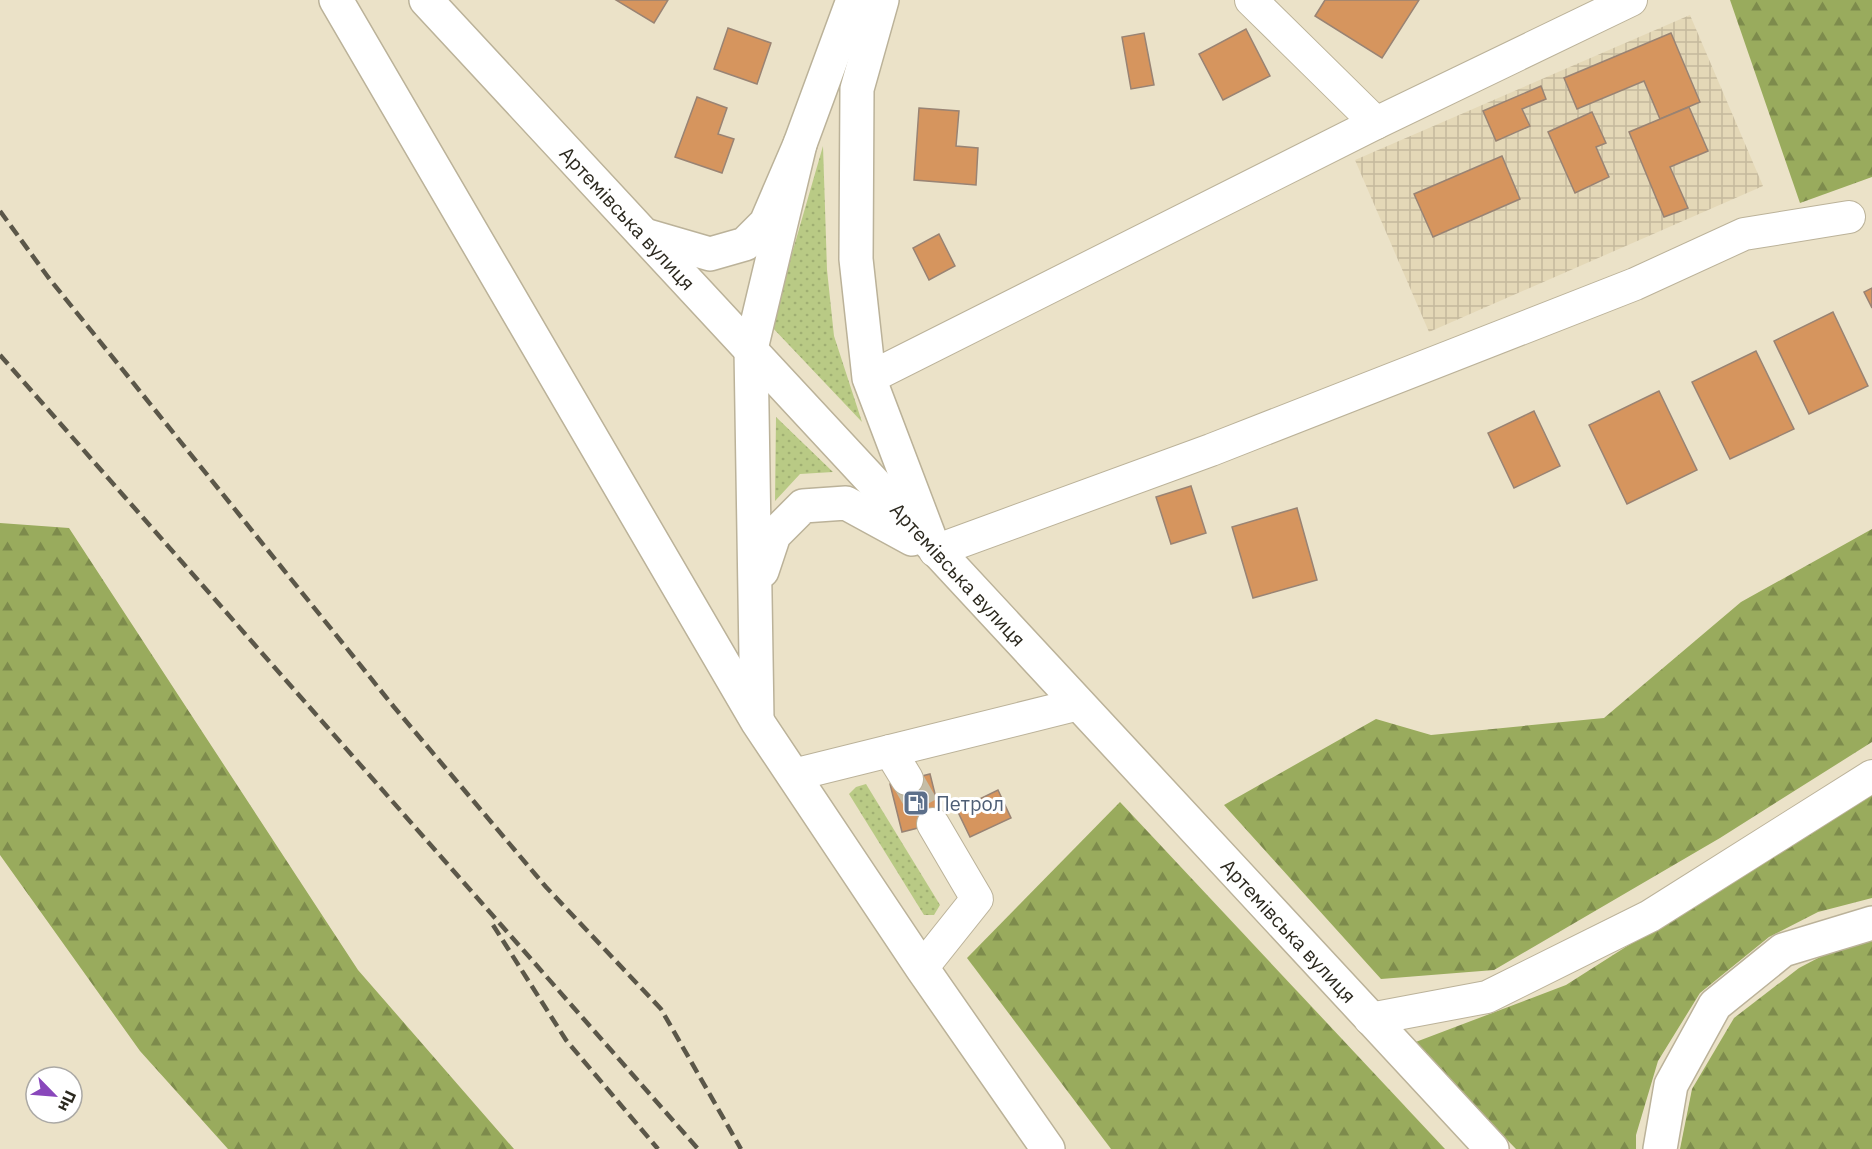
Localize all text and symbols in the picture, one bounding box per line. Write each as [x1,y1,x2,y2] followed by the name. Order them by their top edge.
[554,140,702,296] street label: Артемівська вулиця
[885,496,1032,652] street label: Артемівська вулиця
[901,788,931,818] fuel station icon: Петрол
[936,790,1004,817] place label: Петрол
[1215,852,1363,1008] street label: Артемівська вулиця
[24,1065,84,1125] north arrow
[54,1088,81,1115] text: Пн

